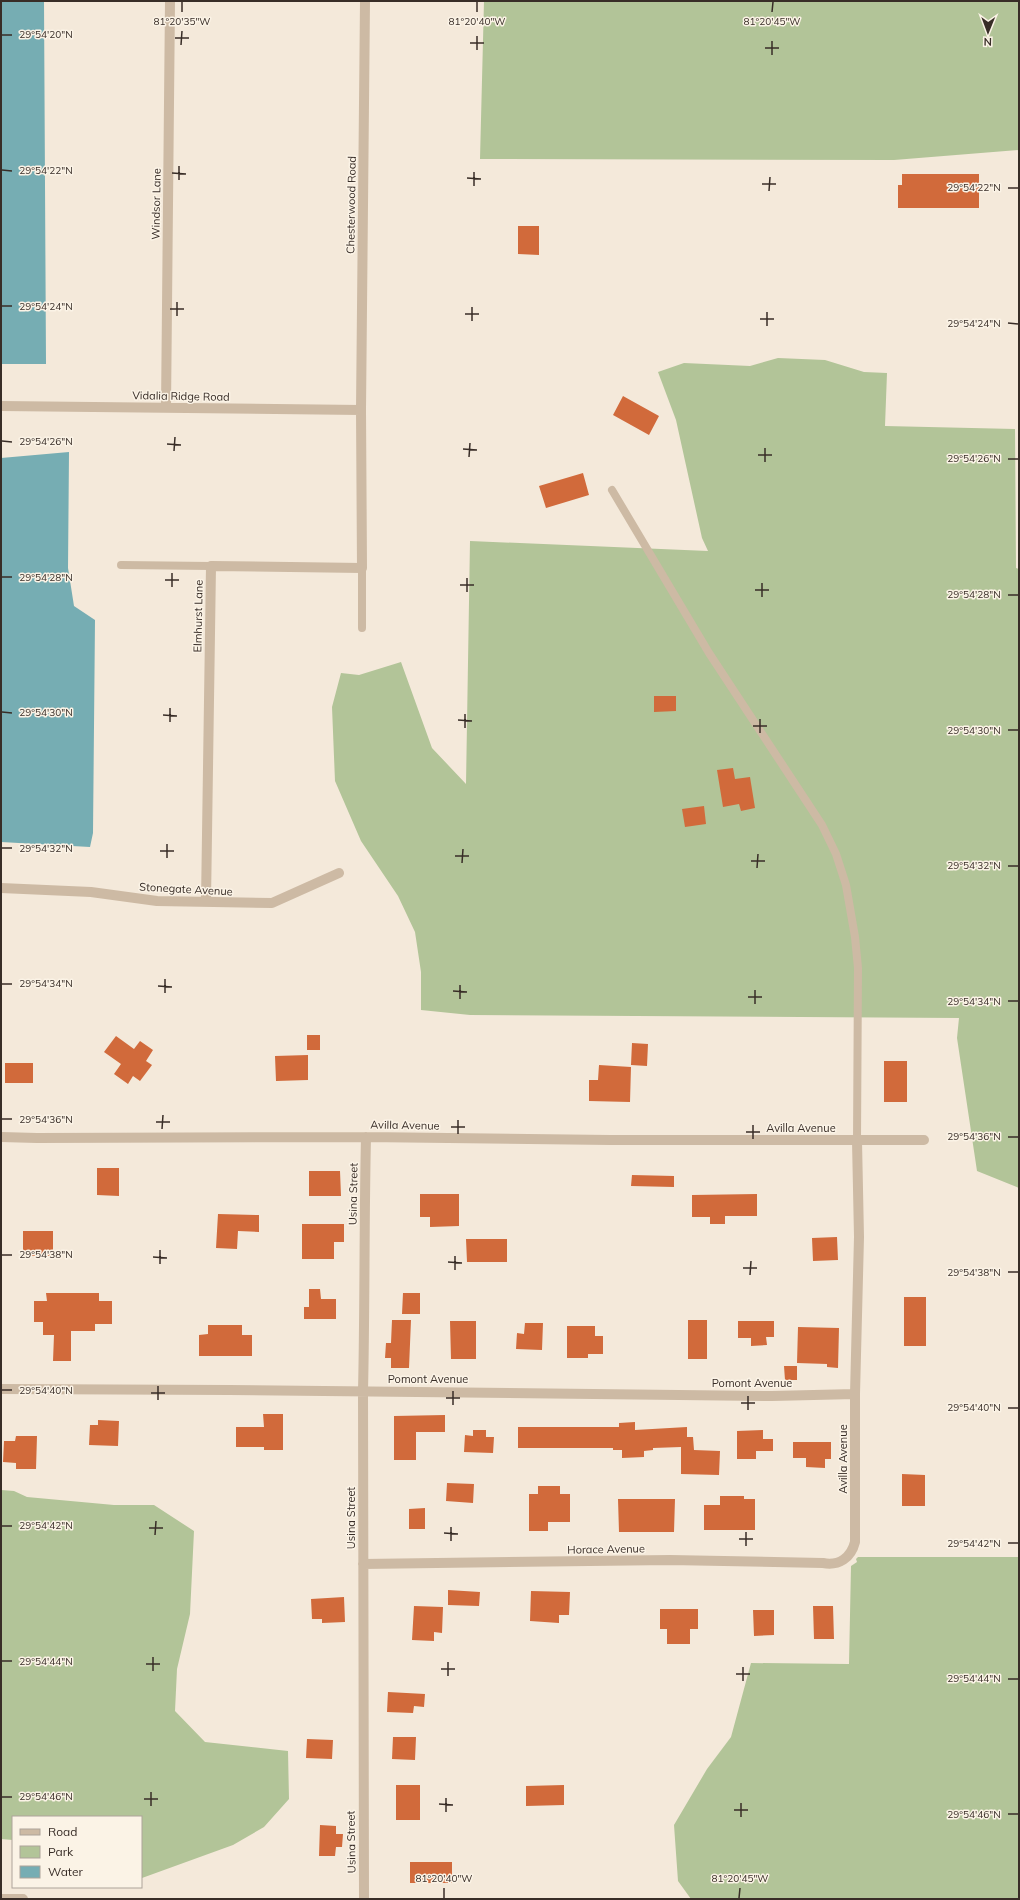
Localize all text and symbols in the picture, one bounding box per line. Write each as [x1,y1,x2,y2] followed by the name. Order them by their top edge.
[968,12,1008,52] north arrow
[154,15,210,28] text: 81°20'35"W
[449,15,505,28] text: 81°20'40"W
[744,15,800,28] text: 81°20'45"W
[19,28,73,41] text: 29°54'20"N
[984,35,992,49] text: N
[343,156,359,254] street label: Chesterwood Road
[19,164,73,177] text: 29°54'22"N
[148,168,164,240] street label: Windsor Lane
[947,181,1001,194] text: 29°54'22"N
[19,300,73,313] text: 29°54'24"N
[947,317,1001,330] text: 29°54'24"N
[132,388,230,404] street label: Vidalia Ridge Road
[19,435,73,448] text: 29°54'26"N
[947,452,1001,465] text: 29°54'26"N
[19,571,73,584] text: 29°54'28"N
[190,580,206,652] street label: Elmhurst Lane
[947,588,1001,601] text: 29°54'28"N
[19,706,73,719] text: 29°54'30"N
[947,724,1001,737] text: 29°54'30"N
[19,842,73,855] text: 29°54'32"N
[947,859,1001,872] text: 29°54'32"N
[139,880,233,898] street label: Stonegate Avenue
[19,977,73,990] text: 29°54'34"N
[947,995,1001,1008] text: 29°54'34"N
[19,1113,73,1126] text: 29°54'36"N
[370,1117,440,1133] street label: Avilla Avenue
[766,1121,836,1135] street label: Avilla Avenue
[947,1130,1001,1143] text: 29°54'36"N
[345,1163,361,1225] street label: Usina Street
[19,1248,73,1261] text: 29°54'38"N
[947,1266,1001,1279] text: 29°54'38"N
[388,1372,468,1386] street label: Pomont Avenue
[712,1376,792,1390] street label: Pomont Avenue
[19,1384,73,1397] text: 29°54'40"N
[947,1401,1001,1414] text: 29°54'40"N
[836,1424,850,1494] street label: Avilla Avenue
[344,1487,358,1549] street label: Usina Street
[19,1519,73,1532] text: 29°54'42"N
[947,1537,1001,1550] text: 29°54'42"N
[567,1541,645,1557] street label: Horace Avenue
[19,1655,73,1668] text: 29°54'44"N
[947,1672,1001,1685] text: 29°54'44"N
[19,1790,73,1803] text: 29°54'46"N
[947,1808,1001,1821] text: 29°54'46"N
[343,1811,359,1873] street label: Usina Street
[12,1816,142,1888] legend
[48,1824,77,1839] text: Road
[48,1844,74,1859] text: Park
[48,1864,84,1879] text: Water
[416,1872,472,1885] text: 81°20'40"W
[712,1872,768,1885] text: 81°20'45"W

